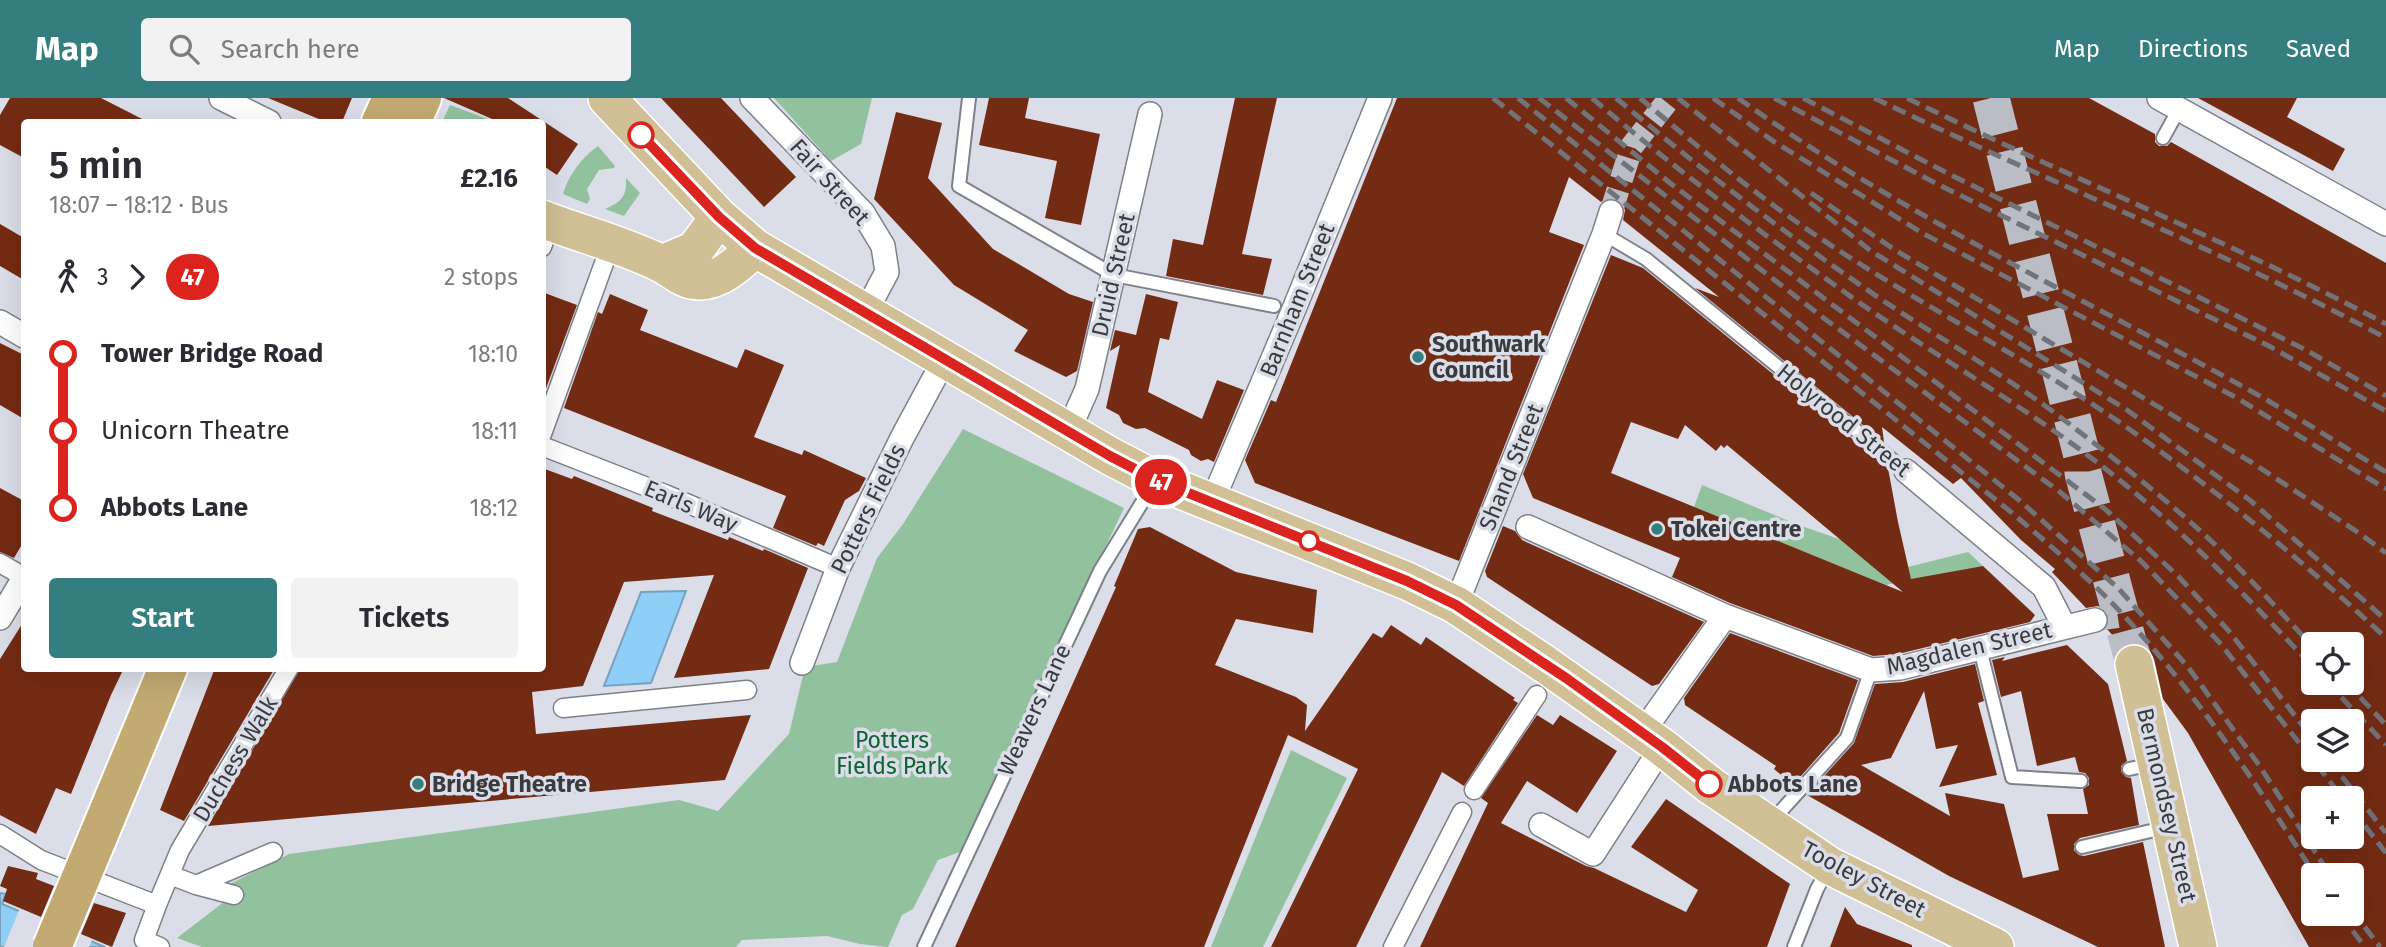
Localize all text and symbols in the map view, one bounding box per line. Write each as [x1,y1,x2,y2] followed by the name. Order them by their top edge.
[141,18,631,81] search box
[35,29,99,69] text: Map
[165,30,203,68] icon: search
[221,34,360,65] text: Search here
[2054,35,2100,63] text: Map
[2138,35,2248,63] text: Directions
[2286,35,2351,63] text: Saved
[628,122,654,148] unlabelled marker
[784,133,876,231] street label: Fair Street
[49,142,143,188] text: 5 min
[460,163,518,194] text: £2.16
[49,191,228,219] text: 18:07 – 18:12 · Bus
[1085,210,1141,339] street label: Druid Street
[1253,219,1341,381] street label: Barnham Street
[49,258,87,296] icon: walk
[118,258,156,296] icon: forward
[97,263,108,291] text: 3
[180,263,205,291] text: 47
[444,263,518,291] text: 2 stops
[1432,330,1546,384] place label: Southwark Council
[101,338,323,369] text: Tower Bridge Road
[468,340,518,368] text: 18:10
[1410,349,1426,365] marker: Southwark Council
[1771,357,1917,483] street label: Holyrood Street
[1473,399,1549,534] street label: Shand Street
[101,415,290,446] text: Unicorn Theatre
[471,417,518,445] text: 18:11
[825,440,911,578] street label: Potters Fields
[1130,459,1192,505] line badge: 47
[1149,468,1173,496] text: 47
[640,474,743,538] street label: Earls Way
[101,492,248,523] text: Abbots Lane
[469,494,518,522] text: 18:12
[1671,515,1802,543] place label: Tokei Centre
[1649,521,1665,537] marker: Tokei Centre
[1299,531,1319,551] unlabelled marker
[49,578,277,658] button: Start
[291,578,518,658] button: Tickets
[1884,615,2055,681] street label: Magdalen Street
[2301,632,2364,926] map controls
[2301,632,2364,695] button: locate
[991,640,1077,780] street label: Weavers Lane
[187,691,284,827] street label: Duchess Walk
[2131,705,2203,906] street label: Bermondsey Street
[2301,709,2364,772] button: layers
[836,726,948,780] park label: Potters Fields Park
[432,770,587,798] place label: Bridge Theatre
[1727,770,1858,798] place label: Abbots Lane
[1696,771,1722,797] marker: Abbots Lane
[410,776,426,792] marker: Bridge Theatre
[2301,786,2364,849] button: +
[1797,835,1931,924] street label: Tooley Street
[2301,863,2364,926] button: −

